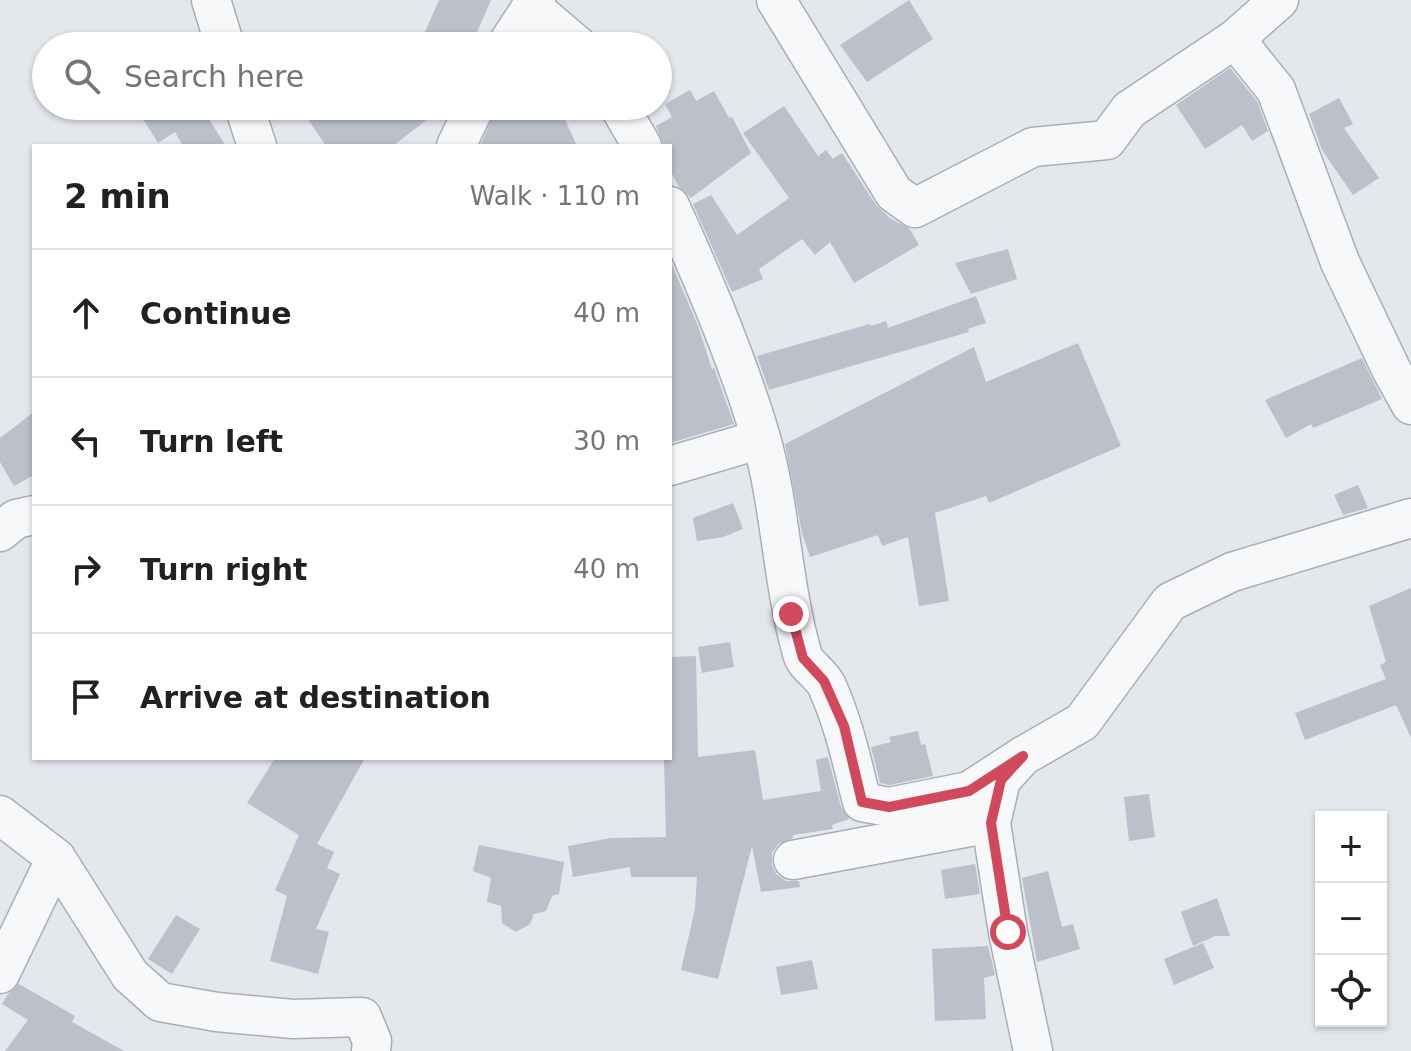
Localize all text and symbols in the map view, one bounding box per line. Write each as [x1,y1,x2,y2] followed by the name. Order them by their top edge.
[32,32,672,120] search box
[60,54,104,98] icon: search
[124,59,304,94] text: Search here
[64,176,171,216] text: 2 min
[470,181,640,211] text: Walk · 110 m
[64,291,108,335] icon: ahead
[140,296,292,331] text: Continue
[573,298,640,328] text: 40 m
[64,419,108,463] icon: left
[140,424,283,459] text: Turn left
[573,426,640,456] text: 30 m
[64,547,108,591] icon: right
[140,552,307,587] text: Turn right
[573,554,640,584] text: 40 m
[773,596,809,632] route end
[64,675,108,719] icon: arrive
[140,680,491,715] text: Arrive at destination
[1315,811,1387,1027] map controls
[1315,811,1387,883] button: +
[1315,883,1387,955] button: −
[990,914,1026,950] route start
[1315,955,1387,1027] button: locate

